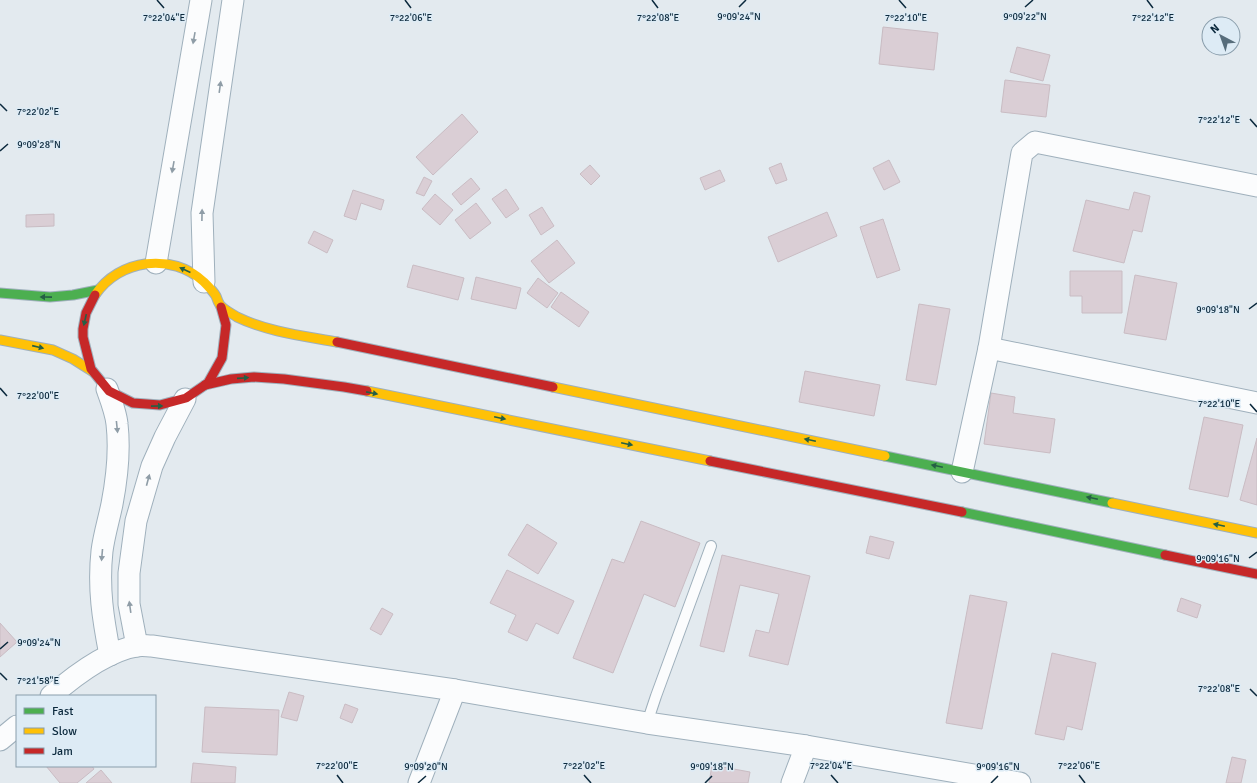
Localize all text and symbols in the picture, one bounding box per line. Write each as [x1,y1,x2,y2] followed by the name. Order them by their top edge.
[717,11,761,23] text: 9°09'24"N
[1003,11,1047,23] text: 9°09'22"N
[143,12,185,24] text: 7°22'04"E
[390,12,432,24] text: 7°22'06"E
[637,12,679,24] text: 7°22'08"E
[885,12,927,24] text: 7°22'10"E
[1132,12,1174,24] text: 7°22'12"E
[1201,16,1241,56] north arrow
[1208,21,1222,36] text: N
[191,32,197,45] one-way arrow
[217,81,223,93] one-way arrow
[17,106,59,118] text: 7°22'02"E
[1198,114,1240,126] text: 7°22'12"E
[17,139,61,151] text: 9°09'28"N
[169,161,175,173] one-way arrow
[199,209,206,221] one-way arrow
[179,267,191,273] one-way arrow
[40,293,52,300] one-way arrow
[1196,304,1240,316] text: 9°09'18"N
[81,314,87,326] one-way arrow
[32,345,44,351] one-way arrow
[237,375,250,381] one-way arrow
[17,390,59,402] text: 7°22'00"E
[366,390,378,396] one-way arrow
[1198,398,1240,410] text: 7°22'10"E
[151,403,164,409] one-way arrow
[493,415,506,421] one-way arrow
[114,421,120,433] one-way arrow
[803,436,816,442] one-way arrow
[621,441,633,447] one-way arrow
[931,463,943,469] one-way arrow
[145,473,151,485] one-way arrow
[1085,495,1098,501] one-way arrow
[1213,521,1225,527] one-way arrow
[99,549,106,561] one-way arrow
[1196,553,1240,565] text: 9°09'16"N
[127,601,133,613] one-way arrow
[17,637,61,649] text: 9°09'24"N
[17,675,59,687] text: 7°21'58"E
[1198,683,1240,695] text: 7°22'08"E
[16,695,156,767] legend
[52,704,73,719] text: Fast
[52,724,77,739] text: Slow
[52,744,73,759] text: Jam
[316,760,358,772] text: 7°22'00"E
[563,760,605,772] text: 7°22'02"E
[810,760,852,772] text: 7°22'04"E
[1058,760,1100,772] text: 7°22'06"E
[404,761,448,773] text: 9°09'20"N
[690,761,734,773] text: 9°09'18"N
[976,761,1020,773] text: 9°09'16"N

